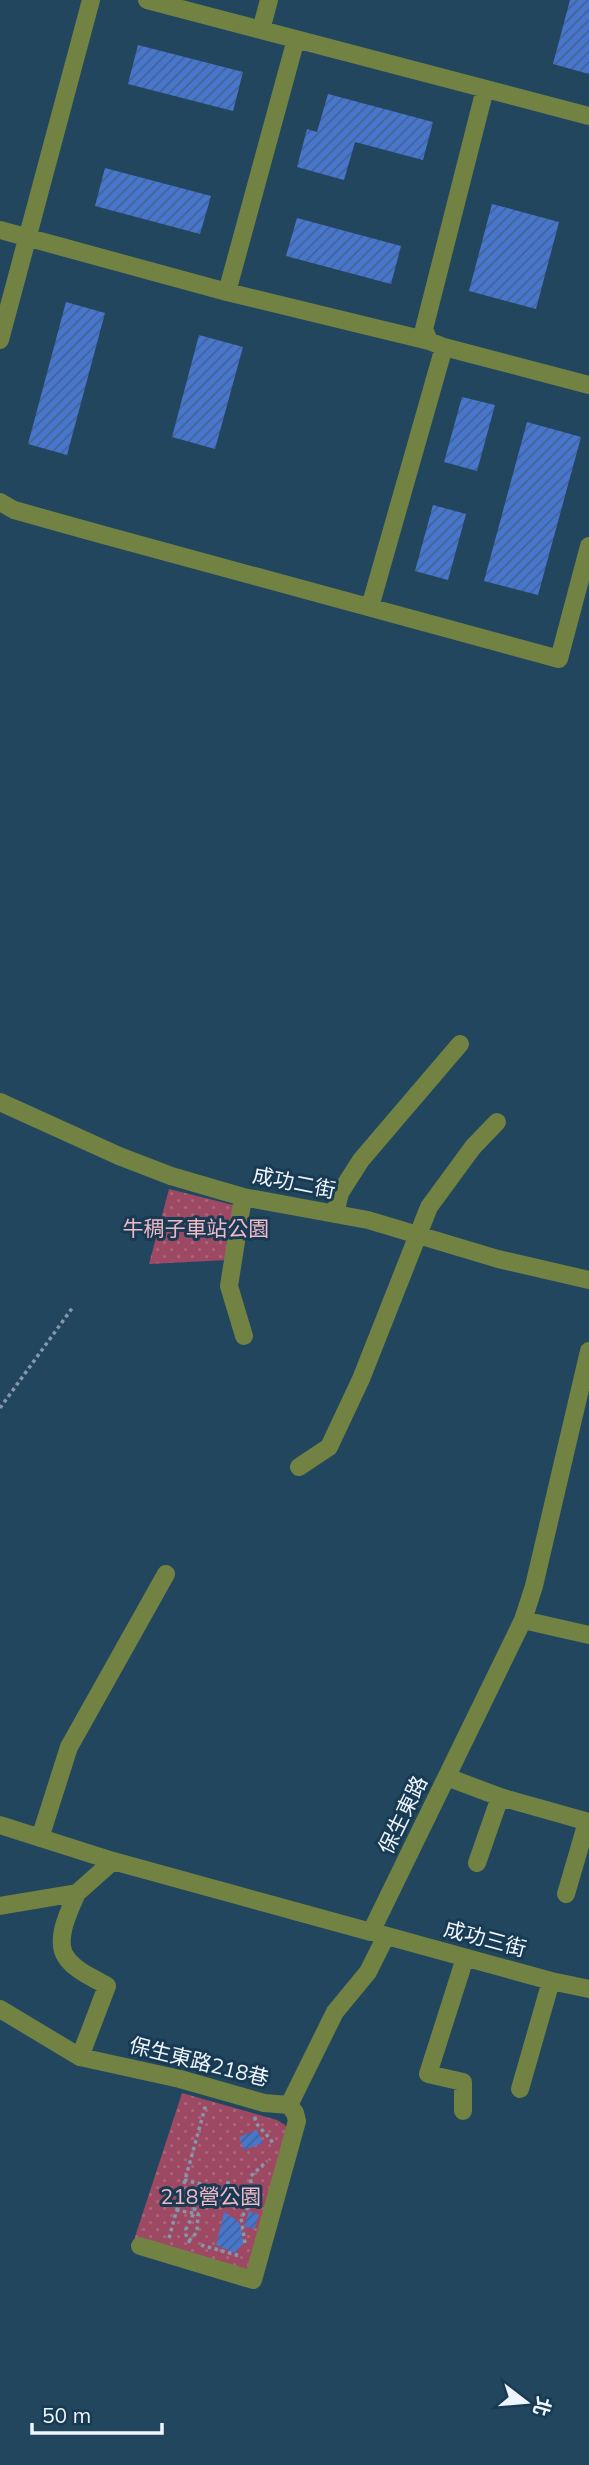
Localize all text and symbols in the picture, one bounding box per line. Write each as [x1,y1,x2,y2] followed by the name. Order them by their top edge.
[250,1161,338,1203] street label: 成功二街
[123,1215,270,1241] park label: 牛稠子車站公園
[372,1771,432,1858] street label: 保生東路
[441,1915,529,1961] street label: 成功三街
[127,2031,272,2091] street label: 保生東路218巷
[161,2183,261,2209] park label: 218營公園
[491,2367,561,2437] north arrow
[32,2392,161,2436] scale bar
[528,2394,556,2419] text: 北
[42,2402,91,2428] text: 50 m

